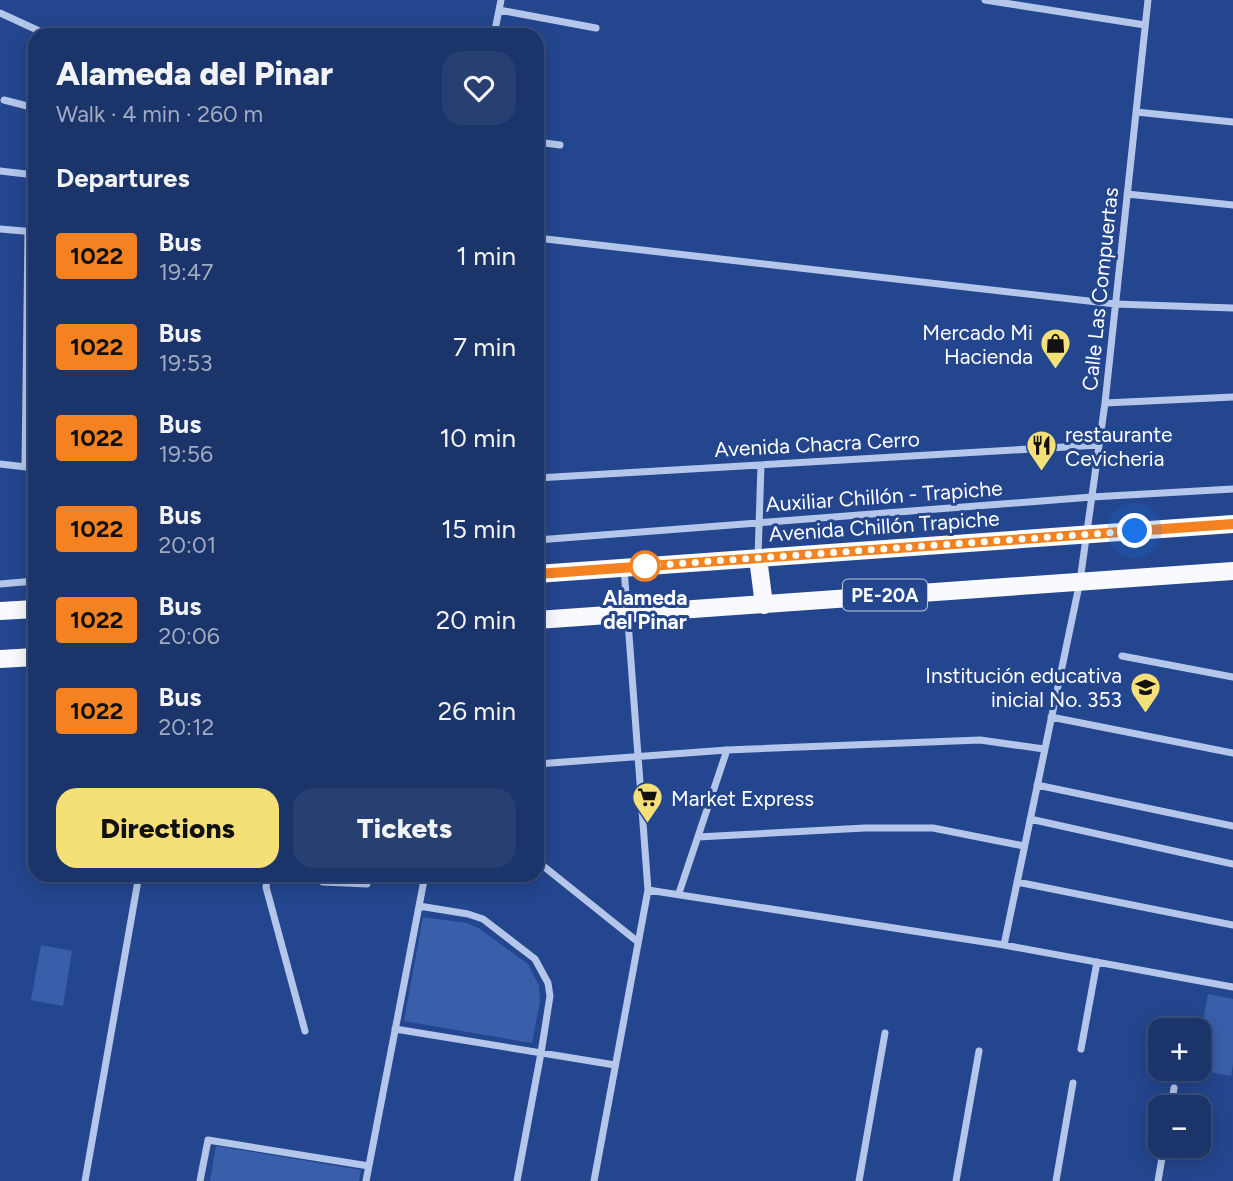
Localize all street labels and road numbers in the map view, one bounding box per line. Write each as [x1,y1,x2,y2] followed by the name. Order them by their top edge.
[1077,186,1123,392] street label: Calle Las Compuertas
[714,426,920,462] street label: Avenida Chacra Cerro
[765,475,1003,517] street label: Auxiliar Chillón - Trapiche
[768,505,1000,547] street label: Avenida Chillón Trapiche
[843,580,927,610] road number: PE-20A

